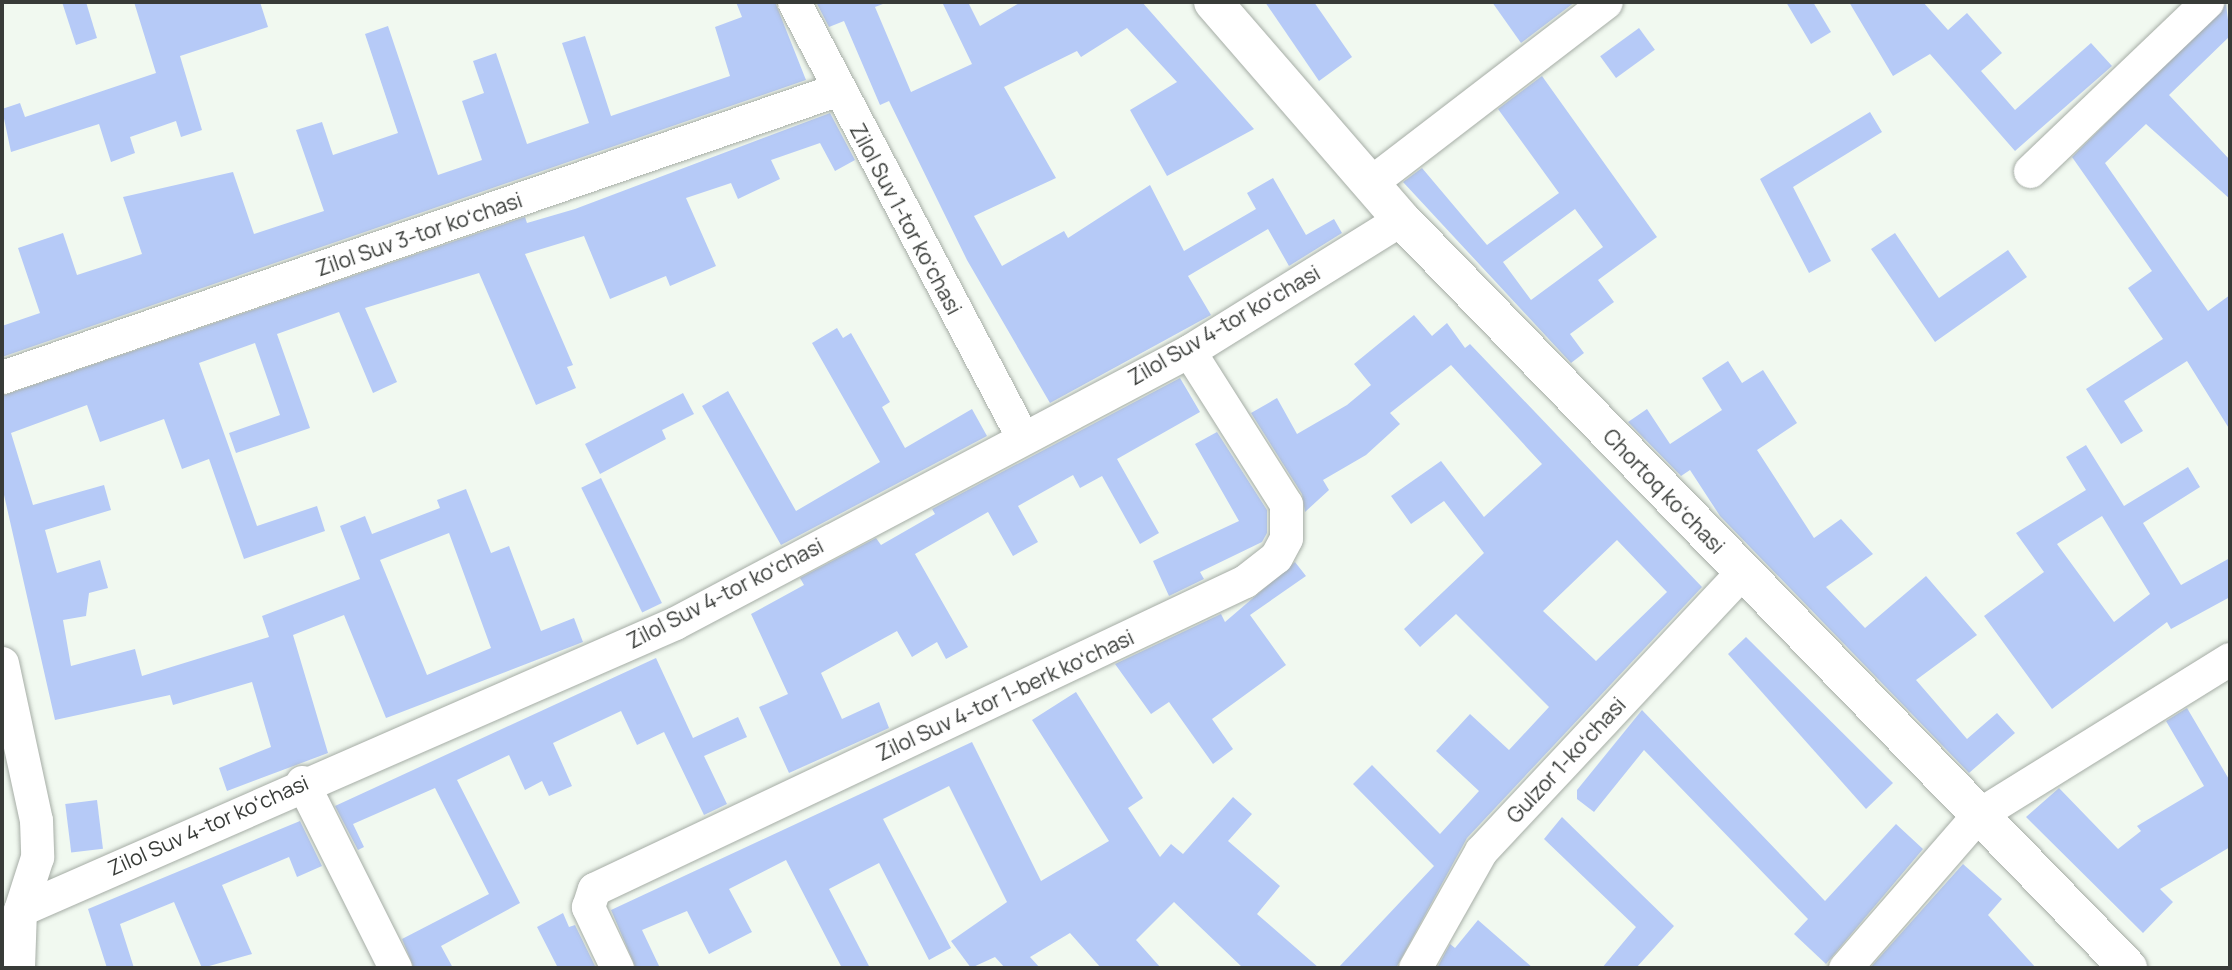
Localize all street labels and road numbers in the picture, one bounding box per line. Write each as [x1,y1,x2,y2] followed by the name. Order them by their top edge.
[845,119,967,319] street label: Zilol Suv 1-tor koʻchasi
[313,187,525,281] street label: Zilol Suv 3-tor koʻchasi
[1124,260,1324,390] street label: Zilol Suv 4-tor koʻchasi
[1598,423,1730,559] street label: Chortoq koʻchasi
[623,533,827,653] street label: Zilol Suv 4-tor koʻchasi
[872,624,1138,766] street label: Zilol Suv 4-tor 1-berk koʻchasi
[1501,692,1631,828] street label: Gulzor 1-koʻchasi
[104,769,312,881] street label: Zilol Suv 4-tor koʻchasi

